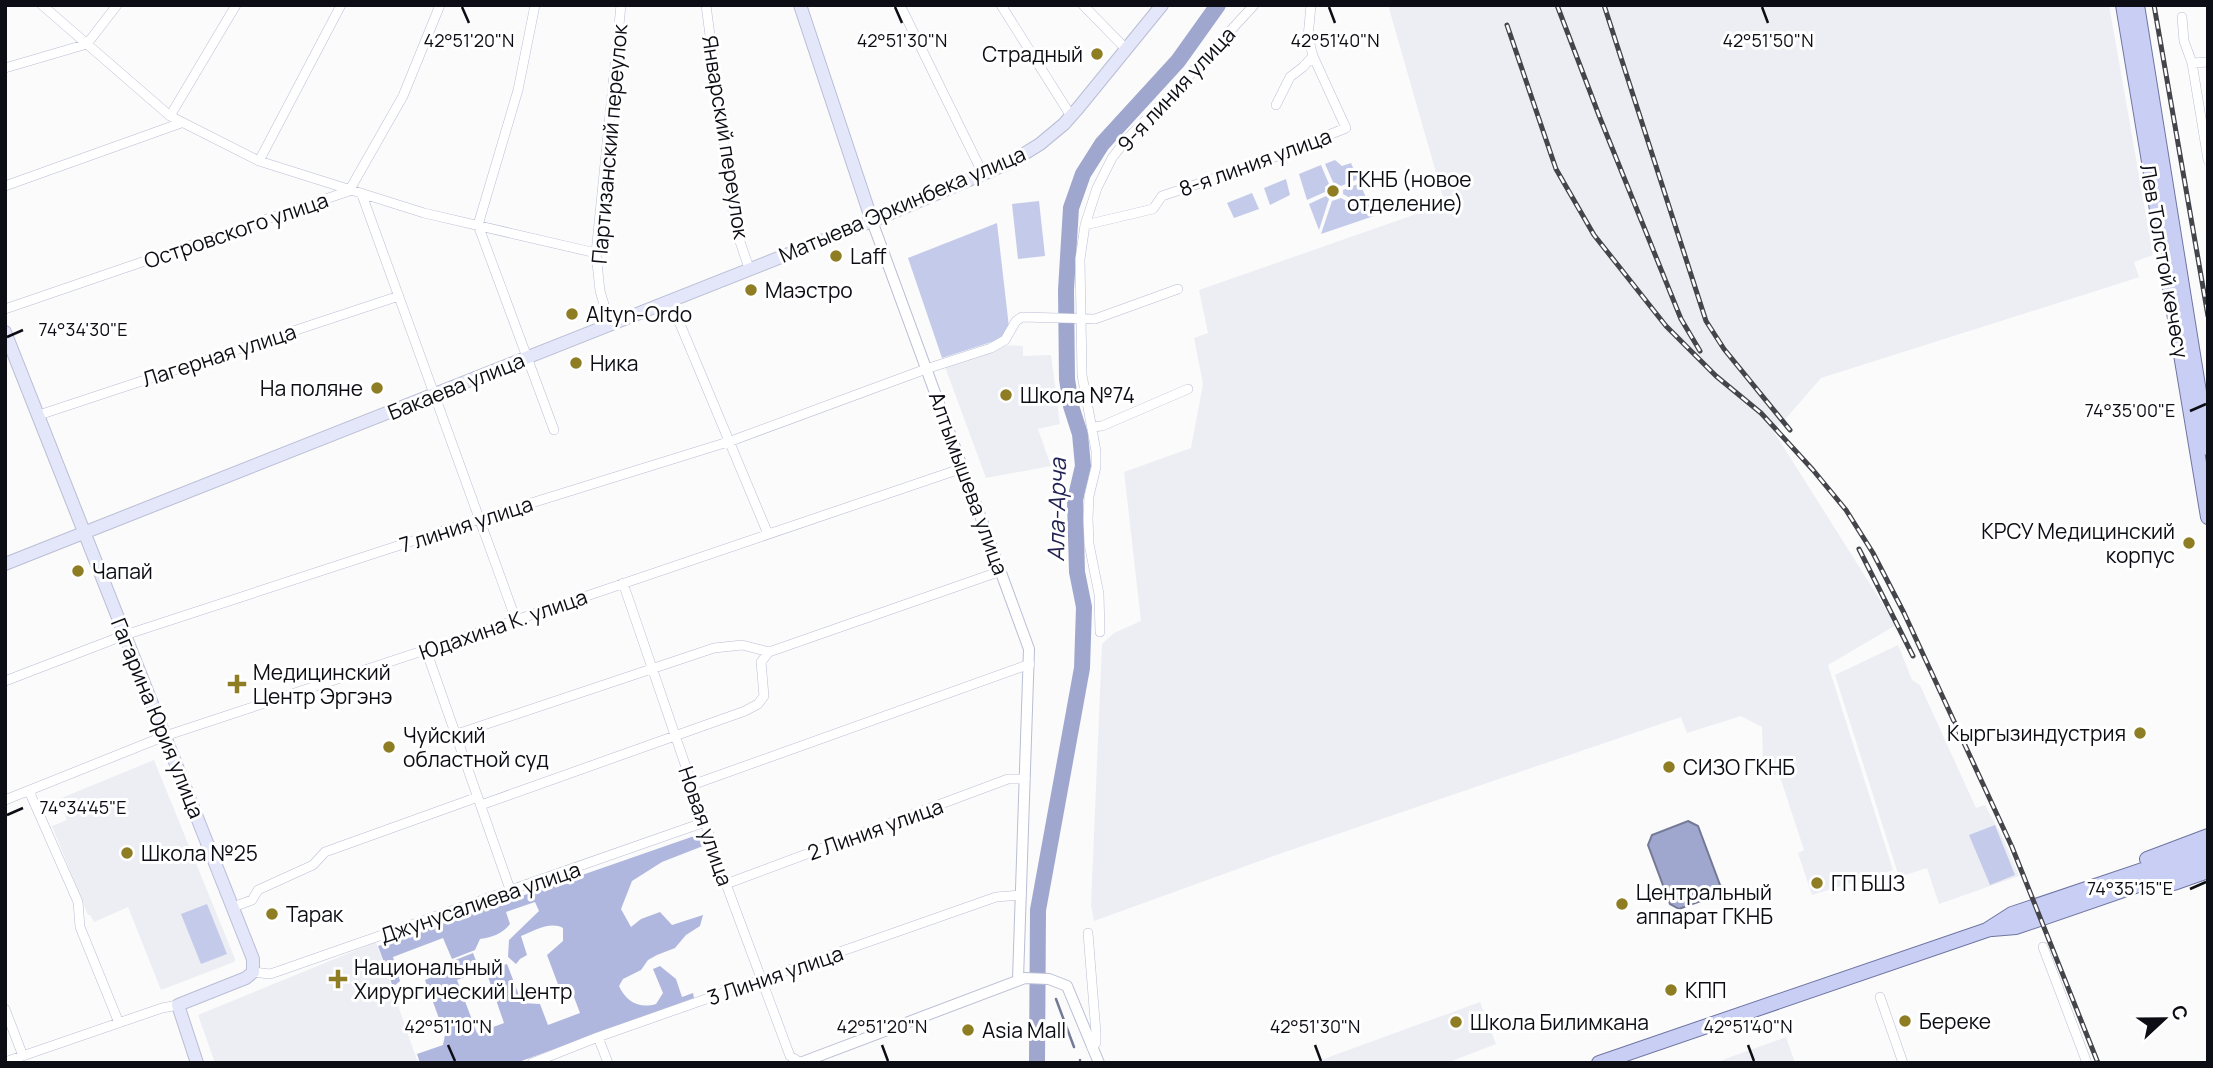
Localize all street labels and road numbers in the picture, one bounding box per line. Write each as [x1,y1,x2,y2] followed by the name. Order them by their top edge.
[1111,21,1241,157] street label: 9-я линия улица
[585,22,633,265] street label: Партизанский переулок
[696,33,756,241] street label: Январский переулок
[1175,121,1335,203] street label: 8-я линия улица
[774,139,1030,269] street label: Матыева Эркинбека улица
[2134,162,2196,361] street label: Лев Толстой көчөсү
[140,185,332,275] street label: Островского улица
[139,317,299,393] street label: Лагерная улица
[383,346,529,426] street label: Бакаева улица
[923,387,1015,579] street label: Алтымышева улица
[396,489,536,559] street label: 7 линия улица
[415,582,591,666] street label: Юдахина К. улица
[105,614,211,822] street label: Гагарина Юрия улица
[672,762,740,890] street label: Новая улица
[803,792,947,866] street label: 2 Линия улица
[376,855,584,949] street label: Джунусалиева улица
[703,939,847,1011] street label: 3 Линия улица

